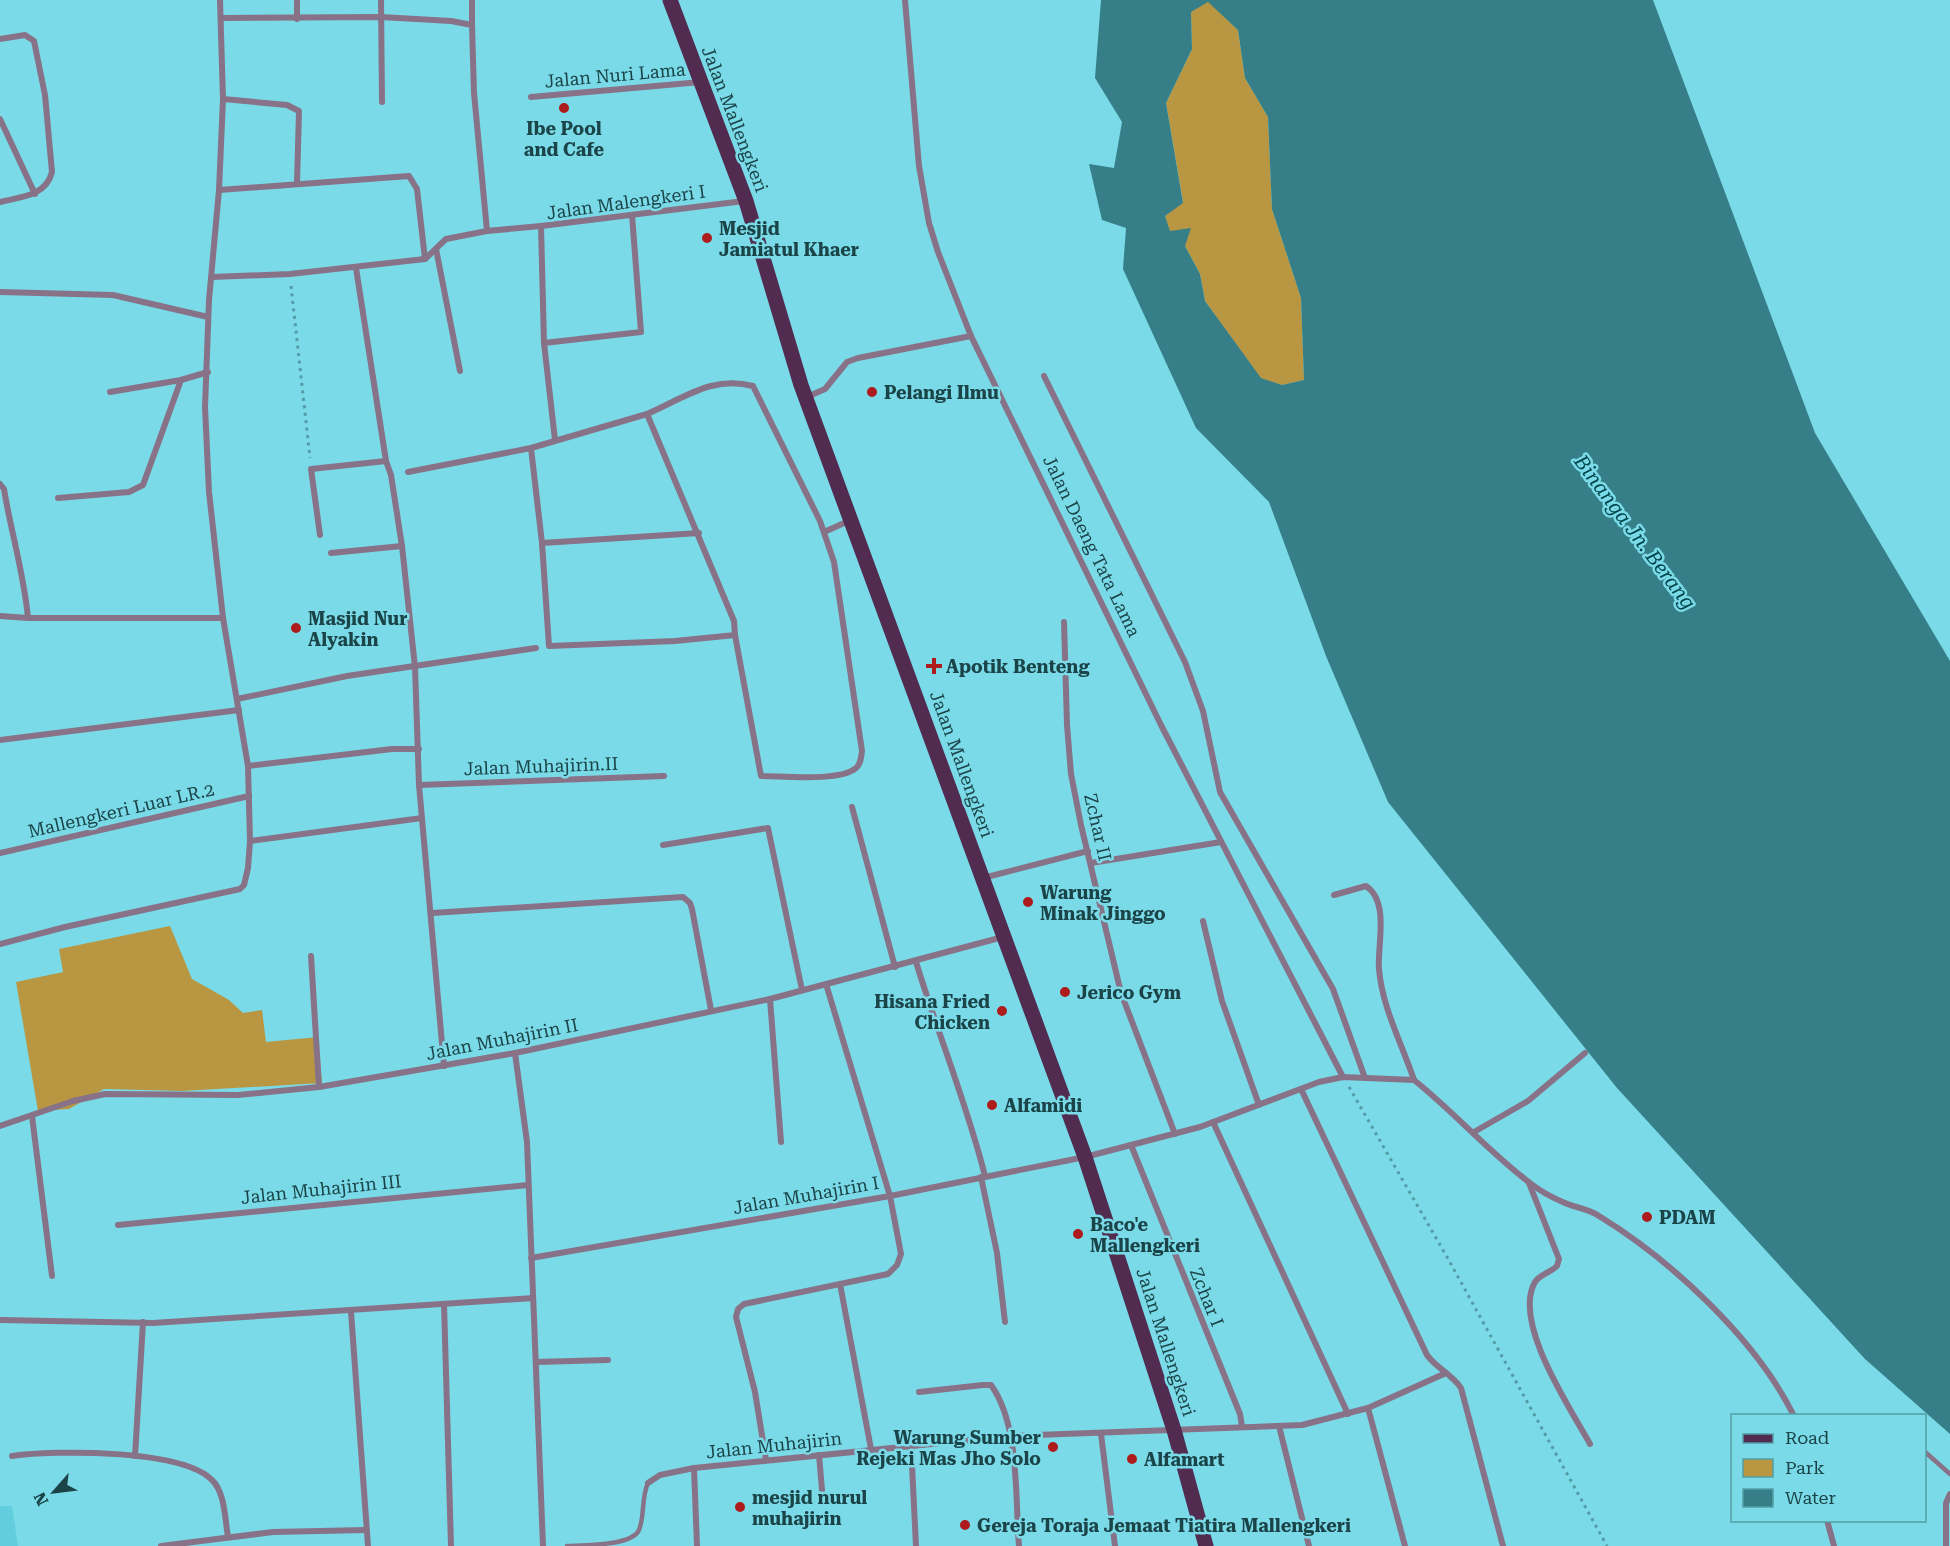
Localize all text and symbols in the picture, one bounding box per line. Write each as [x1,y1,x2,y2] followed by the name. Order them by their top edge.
[698,43,773,195] street label: Jalan Mallengkeri
[544,58,687,92] street label: Jalan Nuri Lama
[557,101,571,115] marker: Ibe Pool and Cafe
[524,118,605,160] place label: Ibe Pool and Cafe
[545,180,707,224] street label: Jalan Malengkeri I
[719,218,859,260] place label: Mesjid Jamiatul Khaer
[700,231,714,245] marker: Mesjid Jamiatul Khaer
[884,382,999,403] place label: Pelangi Ilmu
[865,385,879,399] marker: Pelangi Ilmu
[1569,449,1701,614] water label: Binanga Jn. Berang
[1039,452,1145,640] street label: Jalan Daeng Tata Lama
[308,608,407,650] place label: Masjid Nur Alyakin
[289,621,303,635] marker: Masjid Nur Alyakin
[946,656,1090,677] place label: Apotik Benteng
[927,659,941,673] marker: Apotik Benteng
[926,688,998,840] street label: Jalan Mallengkeri
[463,753,619,779] street label: Jalan Muhajirin.II
[26,778,216,842] street label: Mallengkeri Luar LR.2
[1080,791,1116,863] street label: Zchar II
[1040,882,1166,924] place label: Warung Minak Jinggo
[1021,895,1035,909] marker: Warung Minak Jinggo
[1077,982,1182,1003] place label: Jerico Gym
[1058,985,1072,999] marker: Jerico Gym
[874,991,990,1033] place label: Hisana Fried Chicken
[995,1004,1009,1018] marker: Hisana Fried Chicken
[424,1014,580,1064] street label: Jalan Muhajirin II
[1004,1095,1082,1116] place label: Alfamidi
[985,1098,999,1112] marker: Alfamidi
[240,1170,402,1208] street label: Jalan Muhajirin III
[731,1172,881,1218] street label: Jalan Muhajirin I
[1659,1207,1716,1228] place label: PDAM
[1640,1210,1654,1224] marker: PDAM
[1090,1214,1200,1256] place label: Baco'e Mallengkeri
[1071,1227,1085,1241] marker: Baco'e Mallengkeri
[1132,1265,1200,1419] street label: Jalan Mallengkeri
[1186,1265,1228,1329] street label: Zchar I
[1731,1414,1926,1522] legend
[705,1427,843,1463] street label: Jalan Muhajirin
[856,1427,1041,1469] place label: Warung Sumber Rejeki Mas Jho Solo
[1785,1427,1830,1448] text: Road
[1046,1440,1060,1454] marker: Warung Sumber Rejeki Mas Jho Solo
[1144,1449,1225,1470] place label: Alfamart
[1125,1452,1139,1466] marker: Alfamart
[1785,1457,1825,1478] text: Park
[24,1462,84,1522] north arrow
[752,1487,867,1529] place label: mesjid nurul muhajirin
[1785,1487,1836,1508] text: Water
[30,1489,52,1509] text: N
[733,1500,747,1514] marker: mesjid nurul muhajirin
[977,1515,1351,1536] place label: Gereja Toraja Jemaat Tiatira Mallengkeri
[958,1518,972,1532] marker: Gereja Toraja Jemaat Tiatira Mallengkeri

